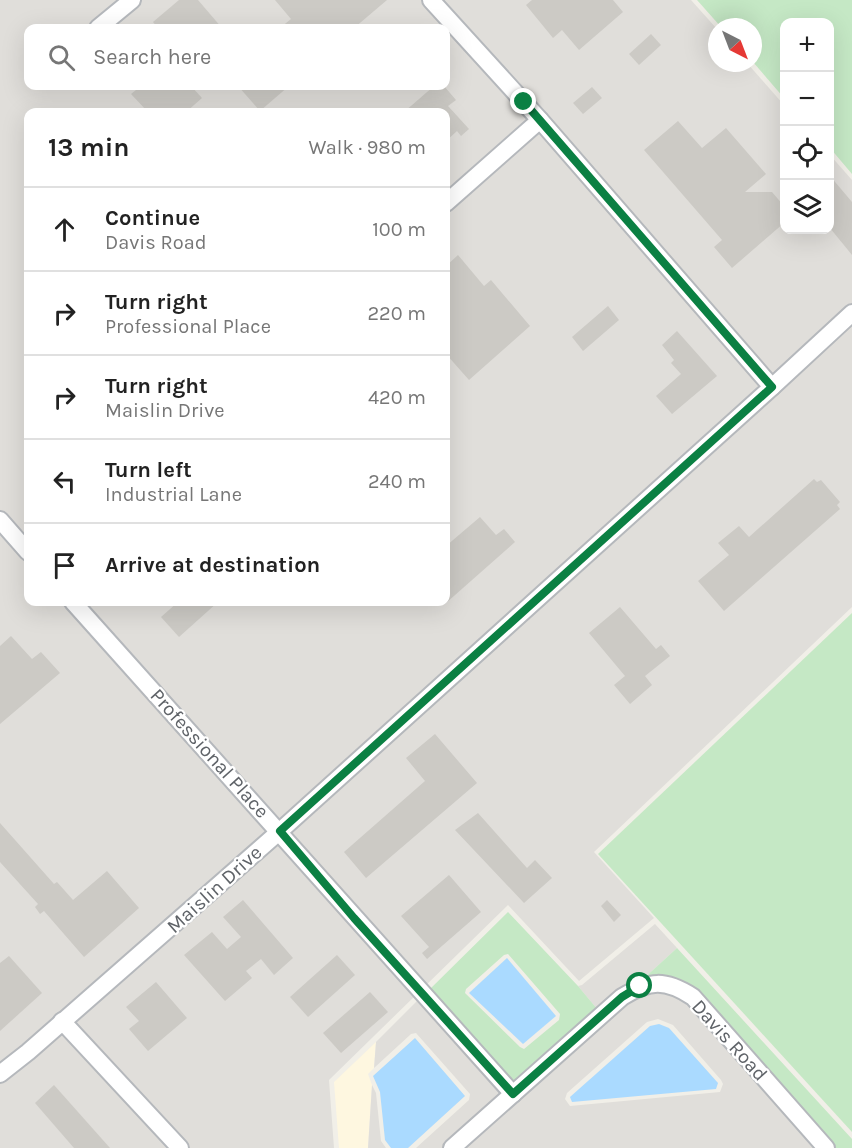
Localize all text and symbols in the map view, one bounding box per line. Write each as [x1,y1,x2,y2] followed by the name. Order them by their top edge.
[708,18,762,72] north arrow
[780,18,834,234] map controls
[780,18,834,72] button: +
[24,24,450,90] search box
[45,41,78,74] icon: search
[93,44,211,70] text: Search here
[780,72,834,126] button: −
[510,88,536,114] route end
[780,126,834,180] button: locate
[48,132,129,163] text: 13 min
[309,136,426,159] text: Walk · 980 m
[780,180,834,234] button: layers
[105,205,200,231] text: Continue
[48,213,81,246] icon: ahead
[372,218,426,241] text: 100 m
[105,231,207,254] text: Davis Road
[105,289,208,315] text: Turn right
[48,297,81,330] icon: right
[367,302,426,325] text: 220 m
[105,315,271,338] text: Professional Place
[105,373,208,399] text: Turn right
[48,381,81,414] icon: right
[368,386,426,409] text: 420 m
[105,399,225,422] text: Maislin Drive
[105,457,192,483] text: Turn left
[48,465,81,498] icon: left
[368,470,426,493] text: 240 m
[105,483,242,506] text: Industrial Lane
[48,549,81,582] icon: arrive
[105,552,320,578] text: Arrive at destination
[146,684,274,823] street label: Professional Place
[162,841,266,938] street label: Maislin Drive
[626,972,652,998] route start
[687,995,772,1086] street label: Davis Road

